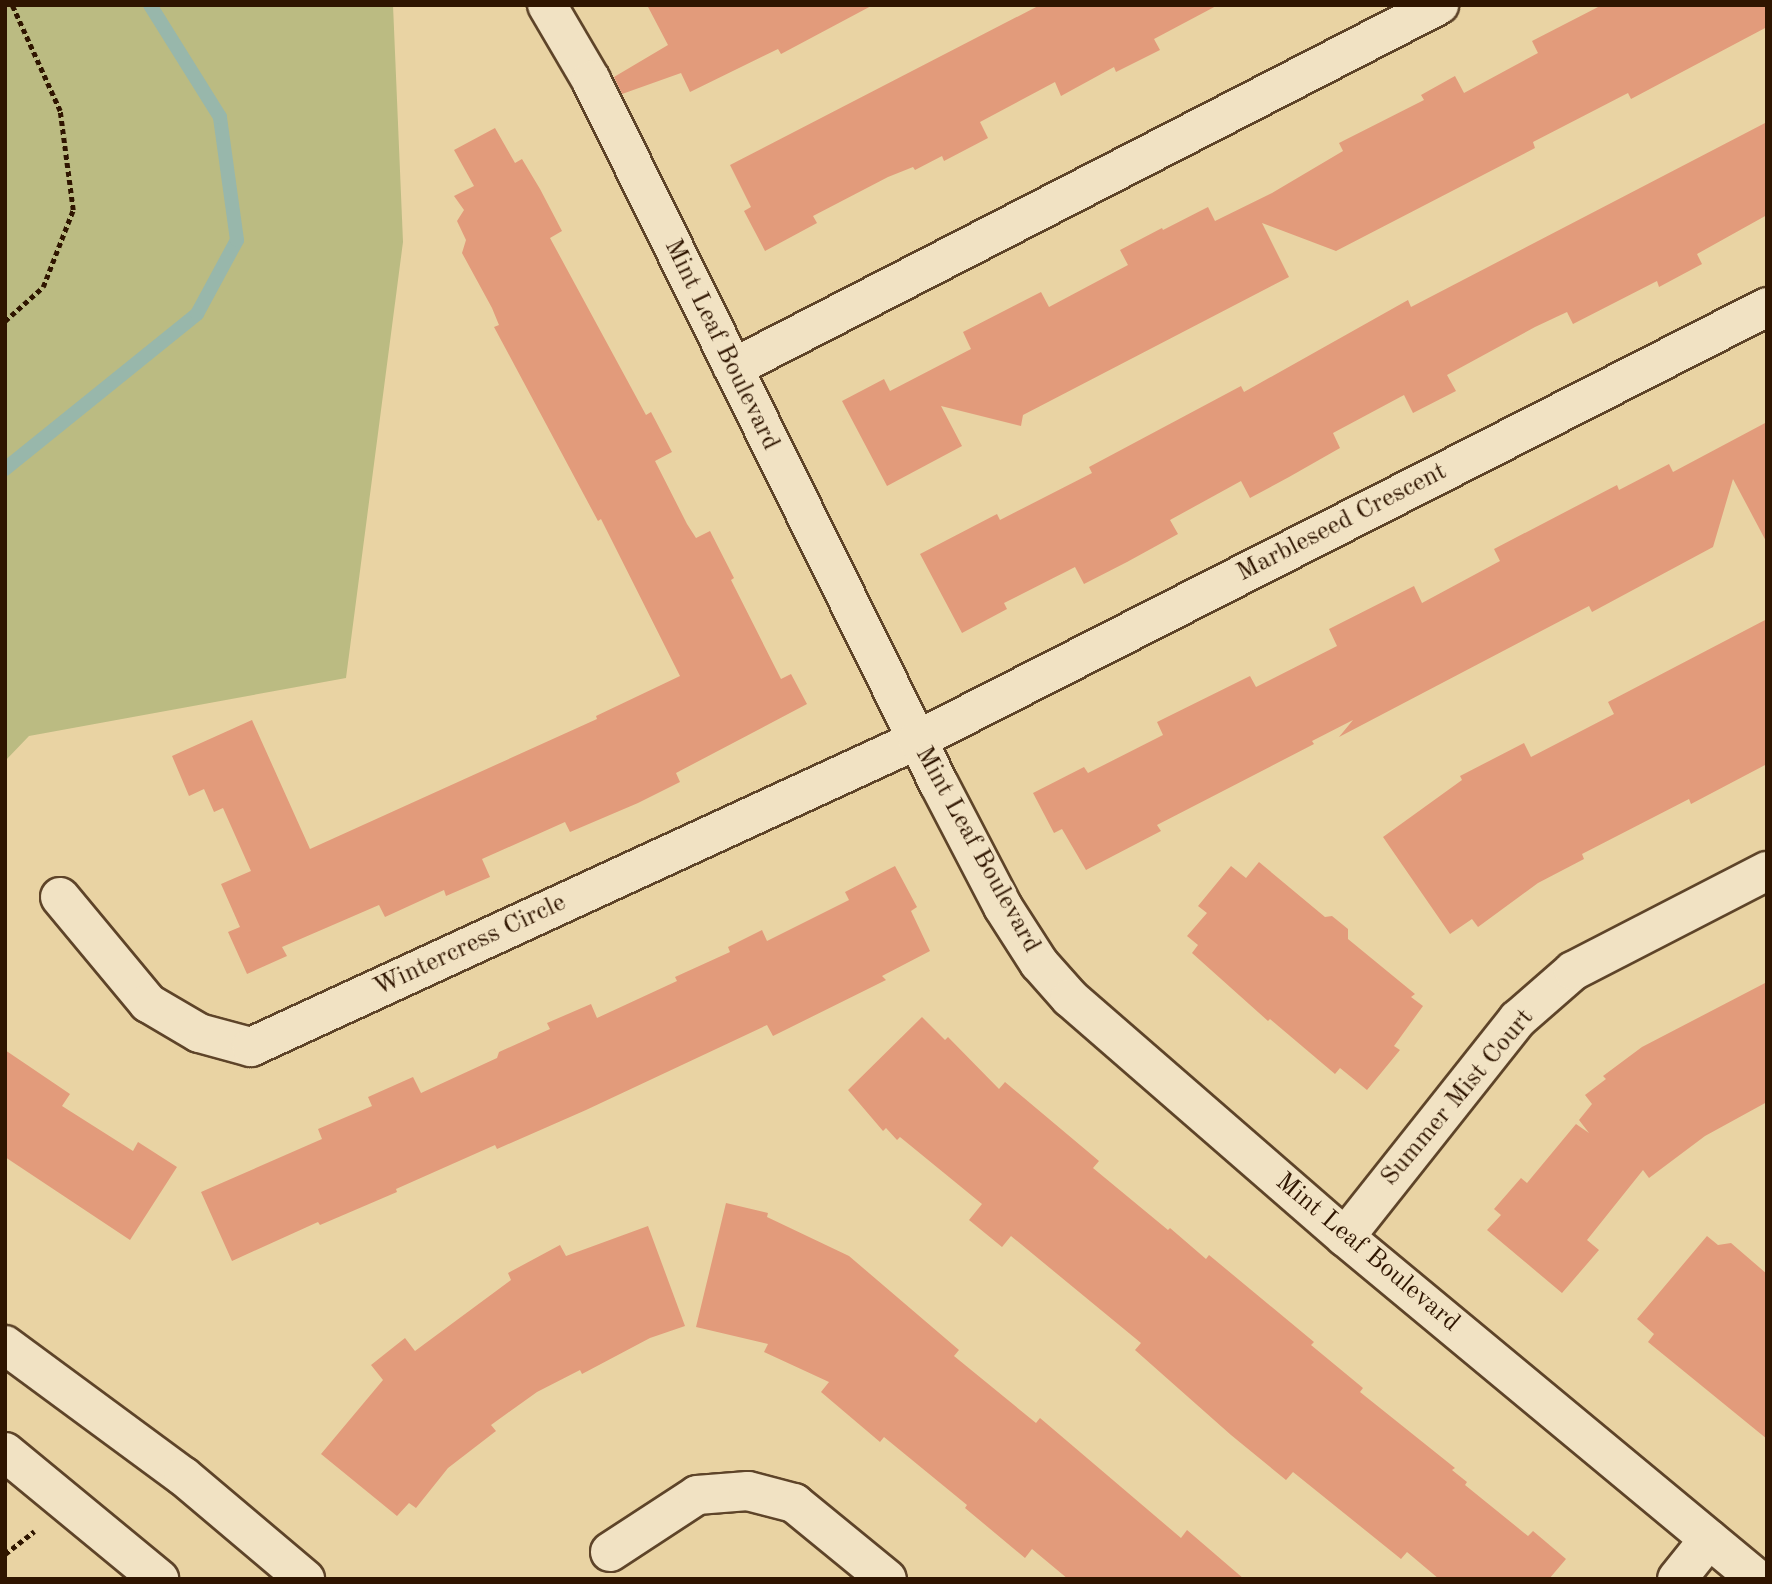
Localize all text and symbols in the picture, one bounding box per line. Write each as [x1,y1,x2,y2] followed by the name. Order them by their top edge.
[656,234,786,456] street label: Mint Leaf Boulevard
[1232,457,1452,589] street label: Marbleseed Crescent
[907,741,1047,959] street label: Mint Leaf Boulevard
[369,888,571,1004] street label: Wintercress Circle
[1375,1003,1541,1193] street label: Summer Mist Court
[1268,1167,1466,1339] street label: Mint Leaf Boulevard

